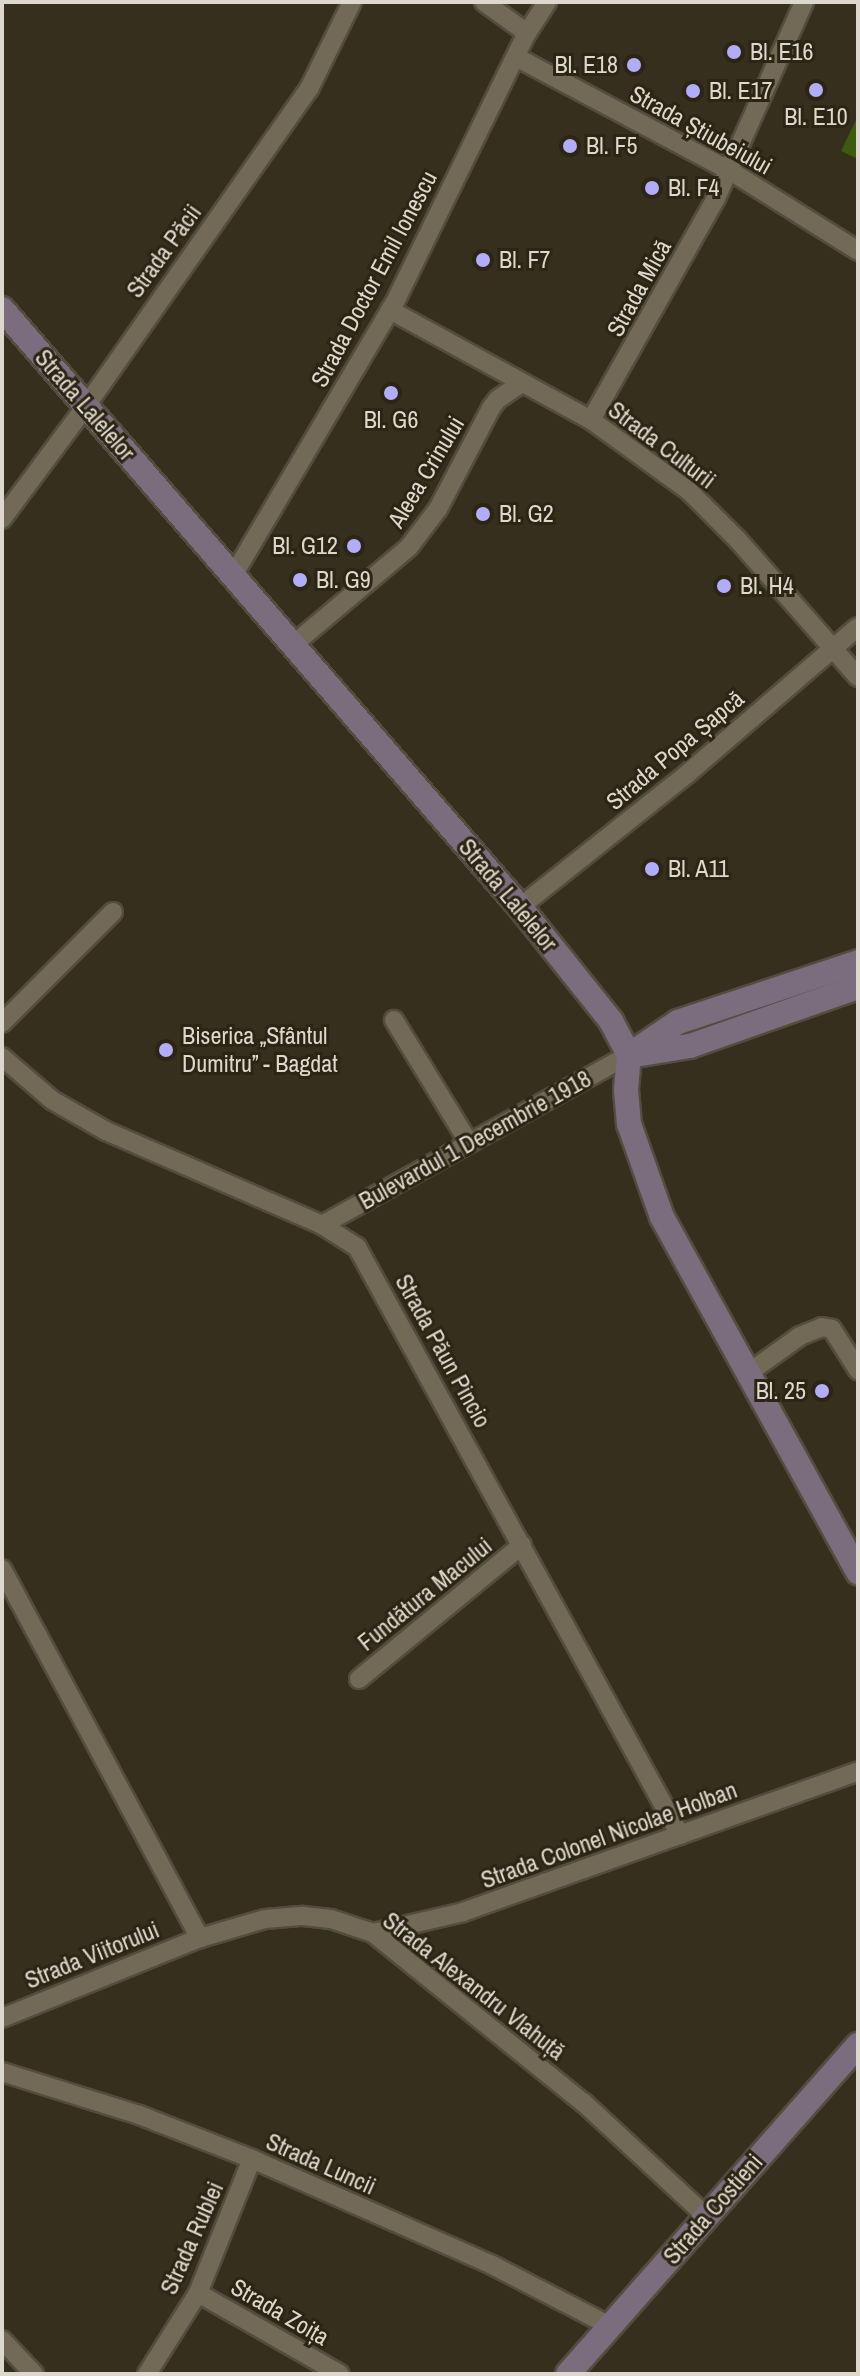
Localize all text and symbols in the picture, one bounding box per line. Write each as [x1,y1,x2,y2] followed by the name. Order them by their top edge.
[750,38,813,66] place label: Bl. E16
[725,43,743,61] marker: Bl. E16
[555,51,618,79] place label: Bl. E18
[625,56,643,74] marker: Bl. E18
[709,77,772,105] place label: Bl. E17
[625,79,777,181] street label: Strada Știubeiului
[807,81,825,99] marker: Bl. E10
[684,82,702,100] marker: Bl. E17
[784,103,848,131] place label: Bl. E10
[586,132,637,160] place label: Bl. F5
[561,137,579,155] marker: Bl. F5
[305,166,443,392] street label: Strada Doctor Emil Ionescu
[668,174,719,202] place label: Bl. F4
[643,179,661,197] marker: Bl. F4
[121,199,207,303] street label: Strada Păcii
[601,235,677,341] street label: Strada Mică
[499,246,550,274] place label: Bl. F7
[474,251,492,269] marker: Bl. F7
[29,344,141,466] street label: Strada Lalelelor
[382,384,400,402] marker: Bl. G6
[603,395,721,495] street label: Strada Culturii
[364,406,418,434] place label: Bl. G6
[382,411,470,533] street label: Aleea Crinului
[499,500,554,528] place label: Bl. G2
[474,505,492,523] marker: Bl. G2
[272,532,338,560] place label: Bl. G12
[345,537,363,555] marker: Bl. G12
[316,566,371,594] place label: Bl. G9
[291,571,309,589] marker: Bl. G9
[740,572,794,600] place label: Bl. H4
[715,577,733,595] marker: Bl. H4
[600,684,750,816] street label: Strada Popa Șapcă
[453,833,563,957] street label: Strada Lalelelor
[668,855,730,883] place label: Bl. A11
[643,860,661,878] marker: Bl. A11
[182,1022,338,1078] place label: Biserica „Sfântul Dumitru” - Bagdat
[157,1041,175,1059] marker: Biserica „Sfântul Dumitru” - Bagdat
[354,1064,596,1216] street label: Bulevardul 1 Decembrie 1918
[389,1269,497,1433] street label: Strada Păun Pincio
[756,1377,806,1405] place label: Bl. 25
[813,1382,831,1400] marker: Bl. 25
[352,1531,498,1657] street label: Fundătura Macului
[477,1775,741,1895] street label: Strada Colonel Nicolae Holban
[377,1906,571,2066] street label: Strada Alexandru Vlahuță
[21,1915,163,1995] street label: Strada Viitorului
[262,2127,380,2201] street label: Strada Luncii
[657,2148,769,2270] street label: Strada Costieni
[154,2177,230,2299] street label: Strada Rublei
[226,2272,334,2352] street label: Strada Zoița

